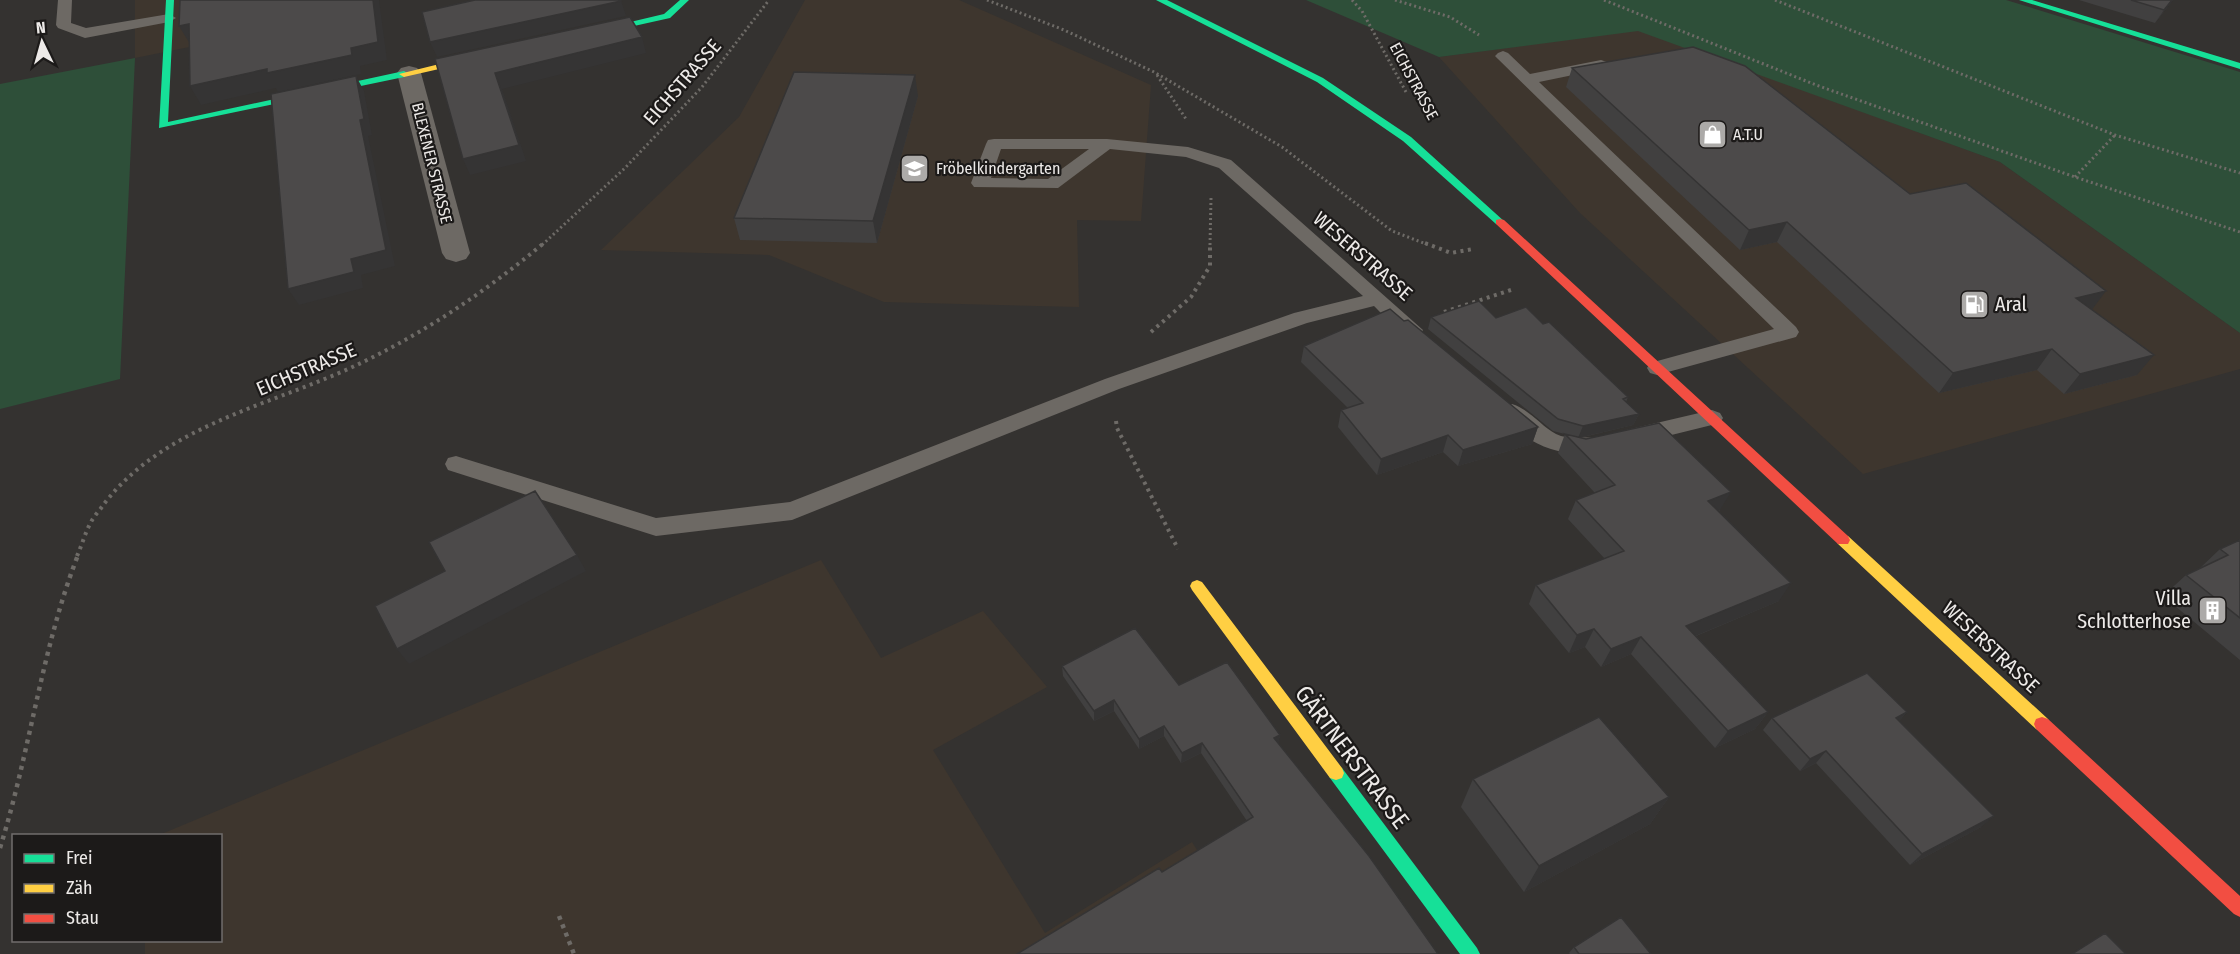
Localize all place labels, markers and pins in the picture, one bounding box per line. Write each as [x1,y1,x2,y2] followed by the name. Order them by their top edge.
[1696,118,1728,150] shop icon: A.T.U
[1733,125,1763,144] place label: A.T.U
[899,152,931,184] school or university icon: Fröbelkindergarten
[936,159,1060,178] place label: Fröbelkindergarten
[1958,288,1990,320] fuel station icon: Aral
[1995,292,2027,316] place label: Aral
[2077,586,2191,633] place label: Villa Schlotterhose
[2196,594,2228,626] building icon: Villa Schlotterhose

